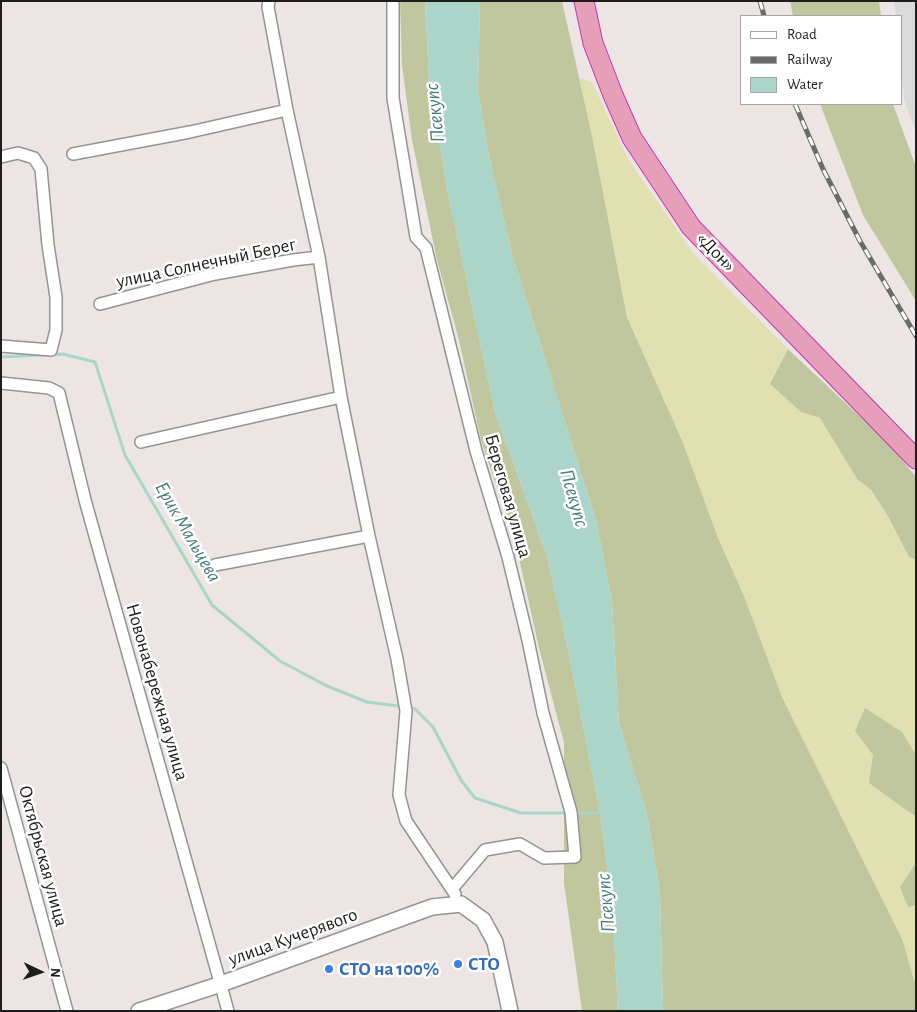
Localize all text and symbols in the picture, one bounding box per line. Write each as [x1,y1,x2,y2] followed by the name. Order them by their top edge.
[740,15,902,105] legend
[787,27,817,42] text: Road
[787,52,832,67] text: Railway
[787,77,823,92] text: Water
[420,82,450,144] water label: Псекупс
[692,227,740,277] street label: «Дон»
[114,233,298,293] street label: улица Солнечный Берег
[479,431,537,561] street label: Береговая улица
[554,466,594,530] water label: Псекупс
[150,478,226,586] water label: Ерик Мальцева
[121,601,193,783] street label: Новонабережная улица
[13,783,73,929] street label: Октябрьская улица
[591,873,621,933] water label: Псекупс
[225,903,361,971] street label: улица Кучерявого
[15,947,65,997] north arrow
[468,953,500,975] place label: СТО
[339,958,439,980] place label: СТО на 100%
[452,958,464,970] marker: СТО
[323,963,335,975] marker: СТО на 100%
[48,968,62,978] text: N

